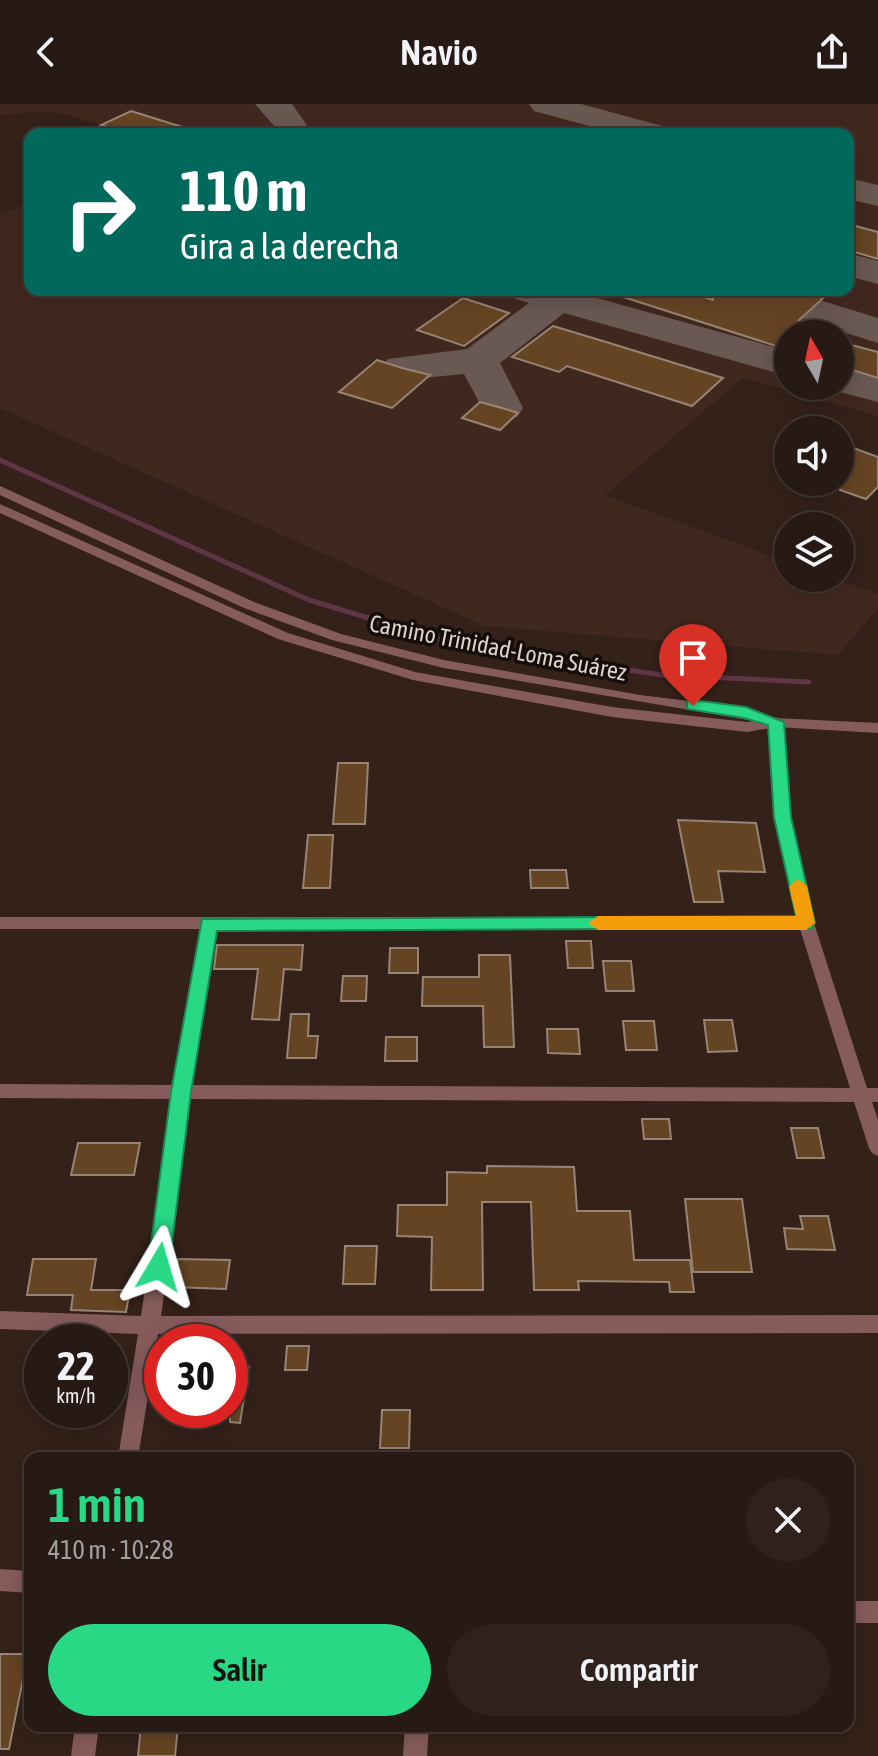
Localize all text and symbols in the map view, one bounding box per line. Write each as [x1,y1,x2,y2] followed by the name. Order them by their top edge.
[24,30,68,74] icon: back
[810,30,854,74] icon: share
[400,31,478,73] text: Navio
[180,159,307,223] text: 110 m
[48,160,152,264] icon: right
[180,225,400,267] text: Gira a la derecha
[774,320,854,400] north arrow
[774,320,854,592] map controls
[774,416,854,496] button: sound
[774,512,854,592] button: layers
[367,609,629,686] street label: Camino Trinidad-Loma Suárez
[659,624,727,706] pin
[671,636,715,680] icon: arrive
[117,1225,201,1309] position arrow
[144,1324,248,1428] speed limit sign: 30
[57,1343,95,1388] text: 22
[56,1384,96,1407] text: km/h
[48,1477,146,1532] text: 1 min
[746,1478,830,1562] button: close
[48,1535,174,1565] text: 410 m · 10:28
[48,1624,431,1716] button: Salir
[447,1624,830,1716] button: Compartir

